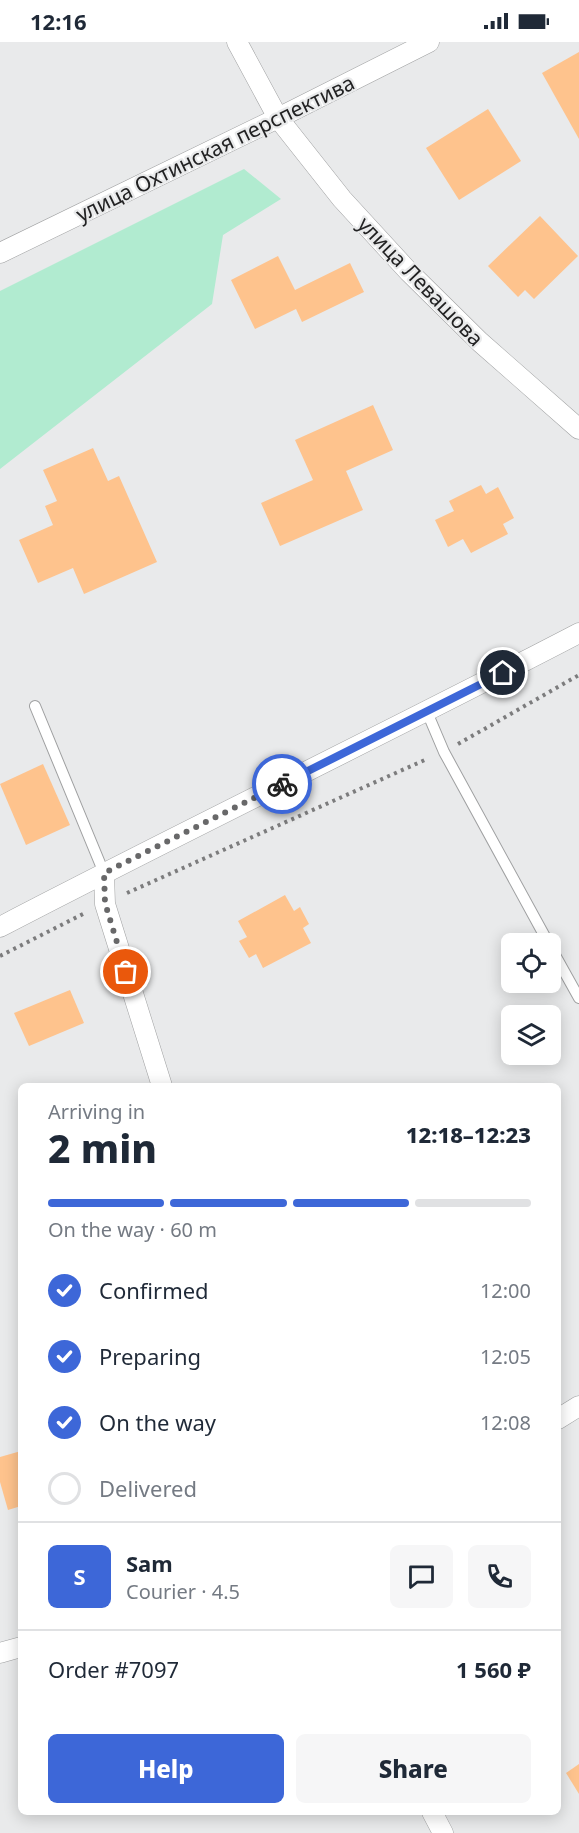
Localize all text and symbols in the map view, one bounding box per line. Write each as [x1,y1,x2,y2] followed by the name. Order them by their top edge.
[30,6,87,36] text: 12:16
[71,68,359,228] street label: улица Охтинская перспектива
[352,210,490,352] street label: улица Левашова
[477,647,528,698] pin
[486,656,519,689] icon: home
[252,754,312,814] courier
[266,768,299,801] icon: bike
[501,933,561,1065] map controls
[501,933,561,993] button: locate
[100,946,151,997] pin
[109,955,142,988] icon: bag
[501,1005,561,1065] button: layers
[48,1098,145,1125] text: Arriving in
[406,1119,531,1149] text: 12:18–12:23
[48,1121,157,1174] text: 2 min
[48,1216,217,1243] text: On the way · 60 m
[48,1274,81,1307] icon: check
[99,1275,209,1305] text: Confirmed
[480,1277,531,1304] text: 12:00
[48,1340,81,1373] icon: check
[99,1341,201,1371] text: Preparing
[480,1343,531,1370] text: 12:05
[48,1406,81,1439] icon: check
[99,1407,216,1437] text: On the way
[480,1409,531,1436] text: 12:08
[99,1473,197,1503] text: Delivered
[390,1545,453,1608] button: chat
[468,1545,531,1608] button: phone
[126,1548,173,1578] text: Sam
[73,1561,86,1591] text: S
[126,1578,240,1605] text: Courier · 4.5
[48,1654,179,1684] text: Order #7097
[456,1654,531,1684] text: 1 560 ₽
[48,1734,284,1803] button: Help
[296,1734,531,1803] button: Share

